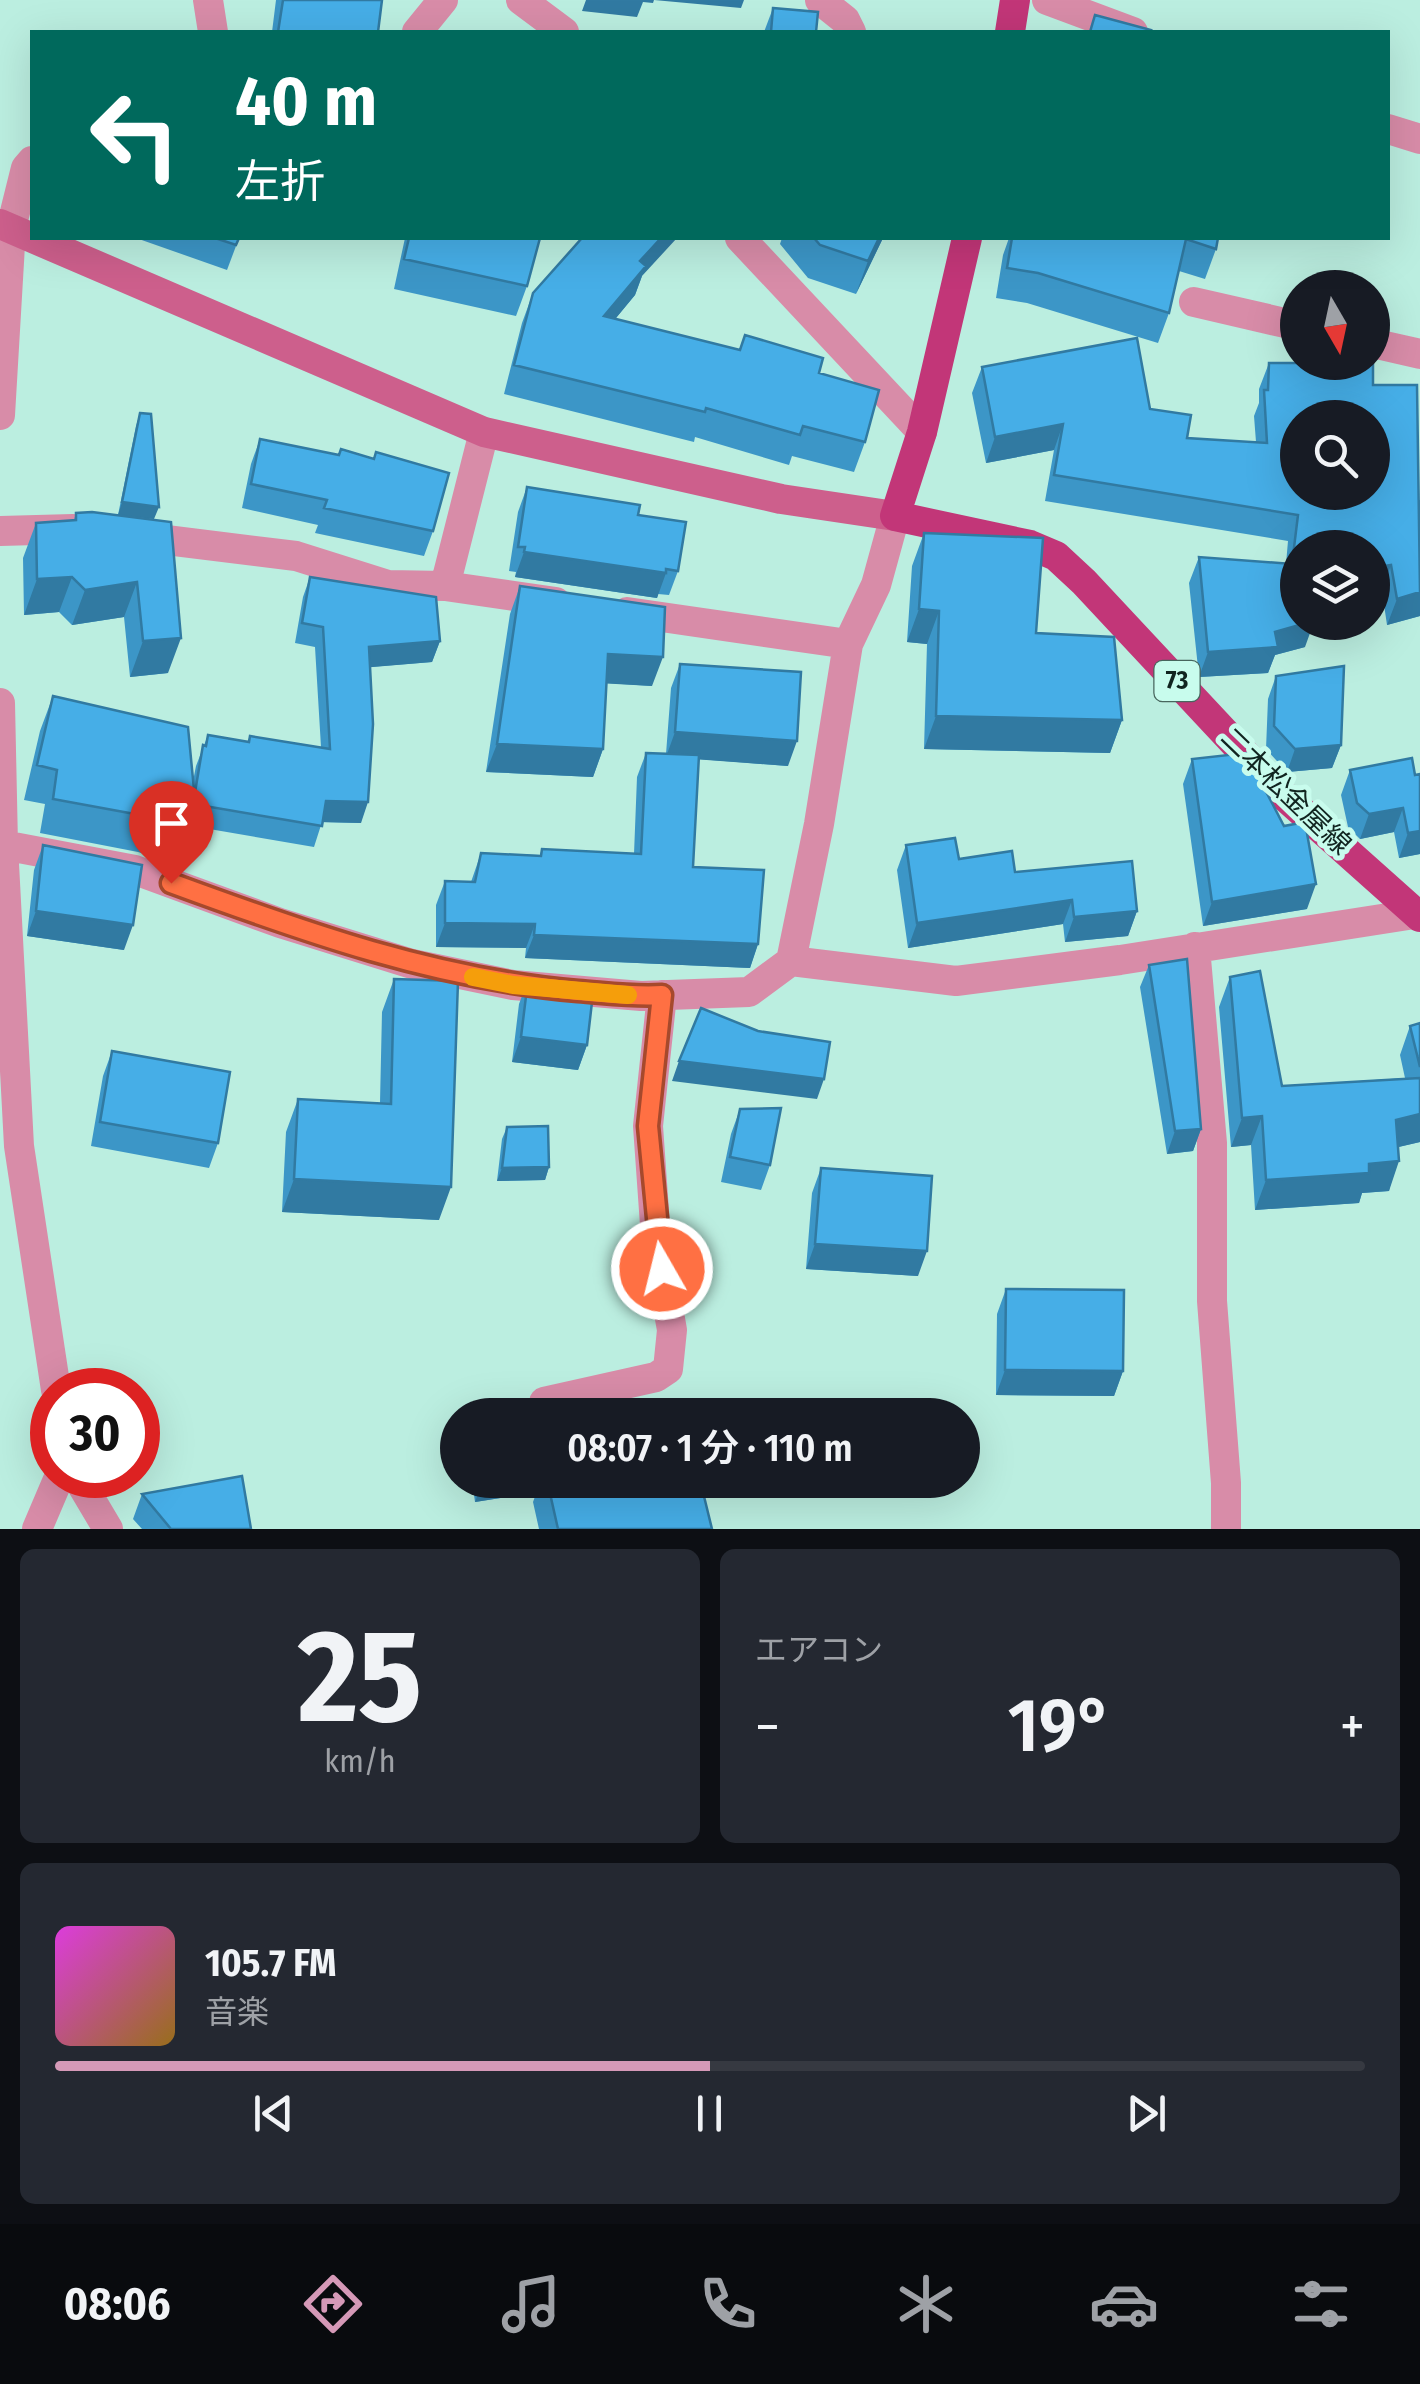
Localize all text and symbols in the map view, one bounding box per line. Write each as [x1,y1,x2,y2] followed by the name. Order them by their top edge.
[235,60,377,144] text: 40 m
[70,70,200,200] icon: left
[235,155,325,209] text: 左折
[1280,270,1390,380] north arrow
[1280,270,1390,640] map controls
[1280,400,1390,510] button: search
[1280,530,1390,640] button: layers
[1154,661,1200,701] road number: 73
[1214,721,1358,861] street label: 二本松金屋線
[129,781,214,884] pin
[144,796,199,851] icon: arrive
[610,1217,714,1321] position arrow
[30,1368,160,1498] speed limit sign: 30
[567,1425,853,1471] text: 08:07 · 1 分 · 110 m
[298,1599,422,1755] text: 25
[755,1631,883,1669] text: エアコン
[1008,1681,1112,1771] text: 19°
[755,1694,780,1760] text: −
[1340,1694,1365,1760] text: +
[324,1742,396,1780] text: km/h
[205,1940,336,1986] text: 105.7 FM
[205,1993,269,2031] text: 音楽
[246,2086,301,2141] icon: previous
[682,2086,737,2141] icon: pause
[1119,2086,1174,2141] icon: next
[298,2269,368,2339] icon: directions
[496,2269,566,2339] icon: music
[693,2269,763,2339] icon: phone
[891,2269,961,2339] icon: climate
[1089,2269,1159,2339] icon: car
[1286,2269,1356,2339] icon: filters
[64,2277,171,2331] text: 08:06

